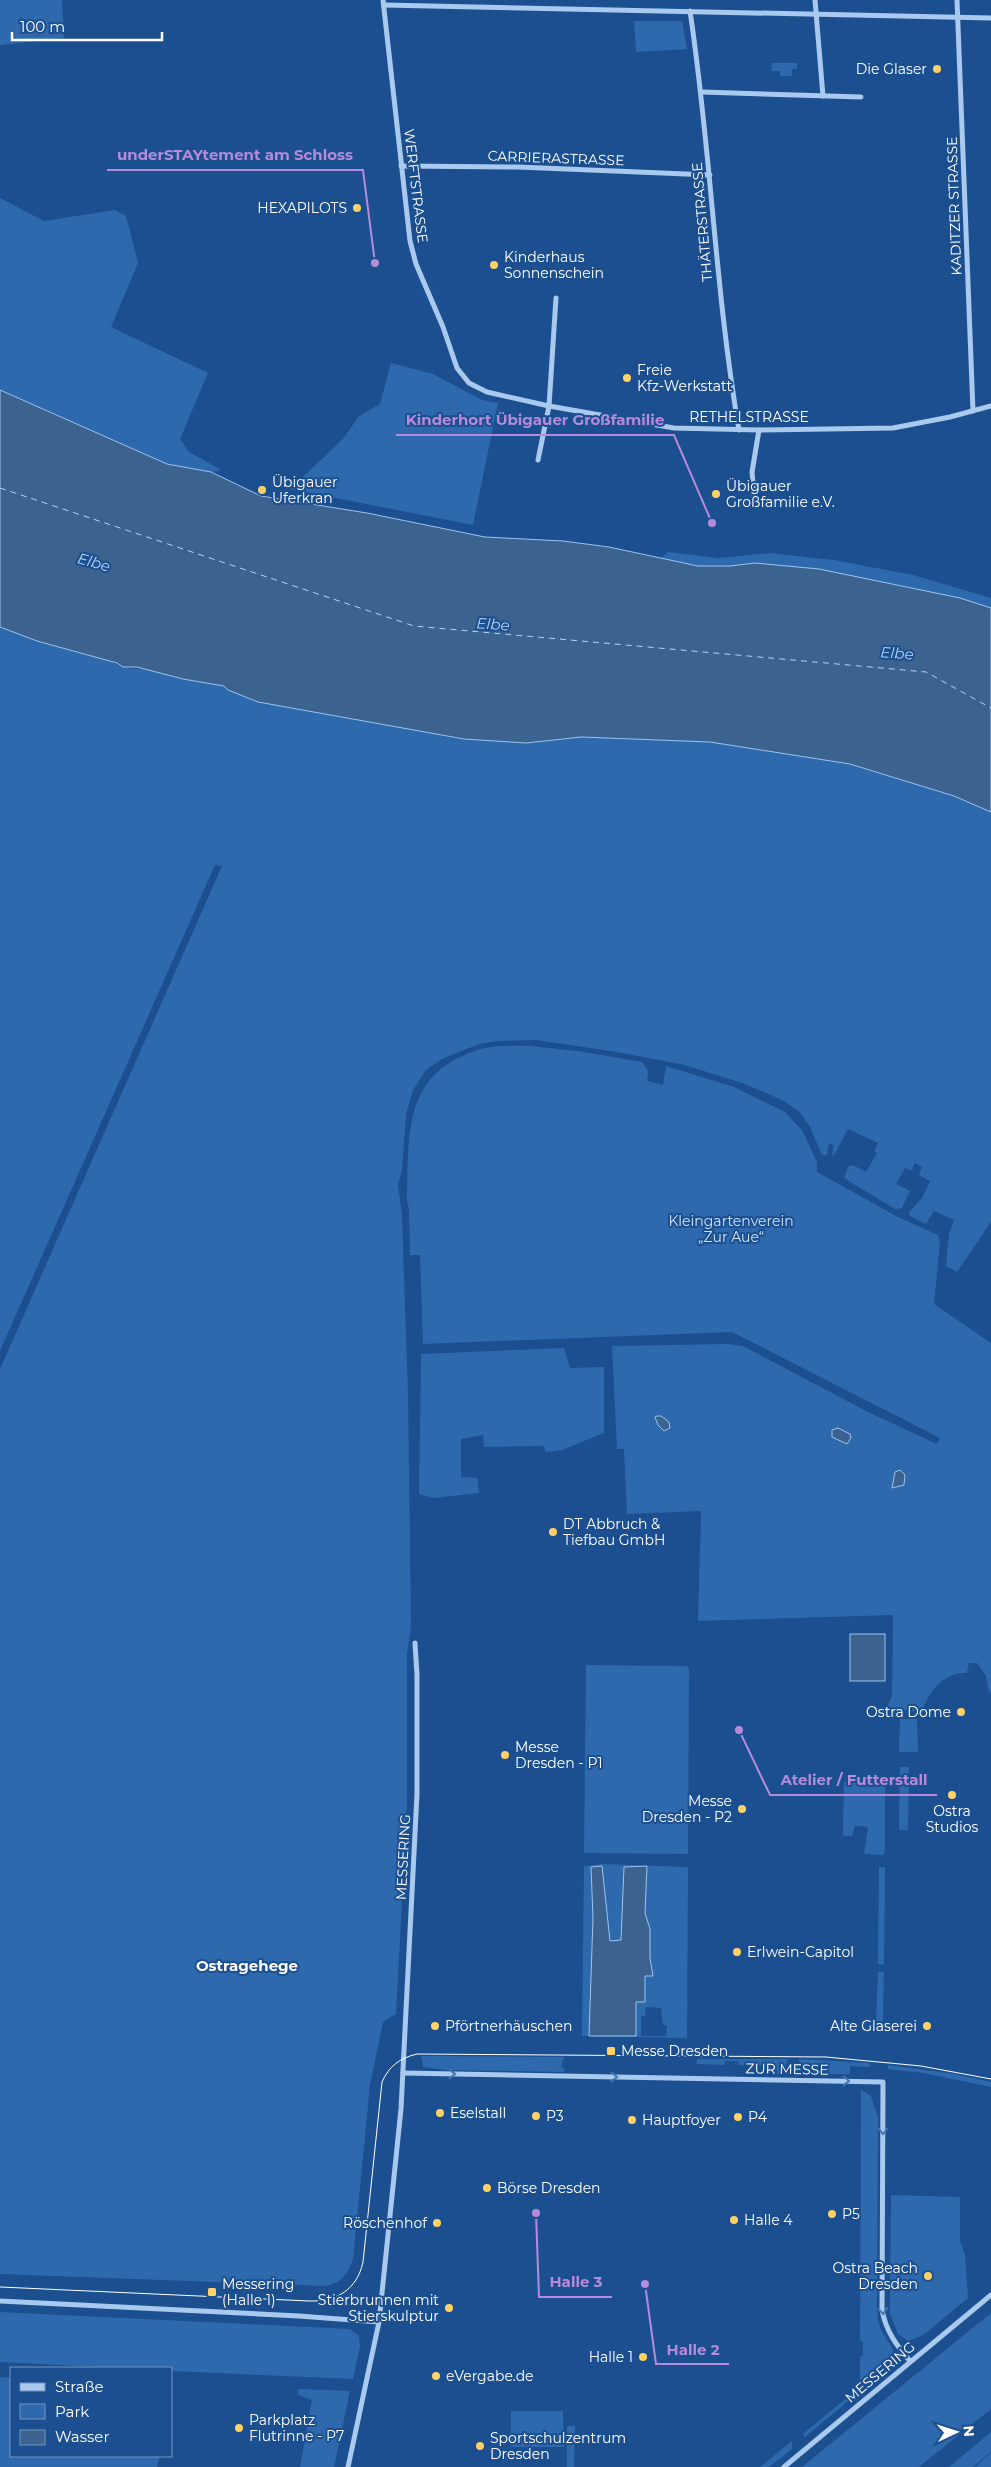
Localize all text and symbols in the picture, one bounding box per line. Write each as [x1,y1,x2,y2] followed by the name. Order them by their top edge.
[12,10,162,42] scale bar
[20,17,65,36] text: 100 m
[856,60,927,78] place label: Die Glaser
[931,63,943,75] marker: Die Glaser
[400,128,432,244] street label: WERFTSTRASSE
[943,136,965,276] street label: KADITZER STRASSE
[107,140,363,170] callout: underSTAYtement am Schloss
[117,145,353,164] text: underSTAYtement am Schloss
[487,147,625,169] street label: CARRIERASTRASSE
[688,162,716,282] street label: THÄTERSTRASSE
[257,199,347,217] place label: HEXAPILOTS
[351,202,363,214] marker: HEXAPILOTS
[504,248,604,282] place label: Kinderhaus Sonnenschein
[488,259,500,271] marker: Kinderhaus Sonnenschein
[637,361,733,395] place label: Freie Kfz-Werkstatt
[621,372,633,384] marker: Freie Kfz-Werkstatt
[396,405,674,435] callout: Kinderhort Übigauer Großfamilie
[689,408,809,426] street label: RETHELSTRASSE
[406,410,664,429] text: Kinderhort Übigauer Großfamilie
[272,473,338,507] place label: Übigauer Uferkran
[726,477,835,511] place label: Übigauer Großfamilie e.V.
[256,484,268,496] marker: Übigauer Uferkran
[710,488,722,500] marker: Übigauer Großfamilie e.V.
[75,548,113,576] water label: Elbe
[476,613,510,635] water label: Elbe
[880,642,914,664] water label: Elbe
[668,1212,794,1246] park label: Kleingartenverein „Zur Aue“
[563,1515,665,1549] place label: DT Abbruch & Tiefbau GmbH
[547,1526,559,1538] marker: DT Abbruch & Tiefbau GmbH
[866,1703,951,1721] place label: Ostra Dome
[955,1706,967,1718] marker: Ostra Dome
[515,1738,603,1772] place label: Messe Dresden - P1
[499,1749,511,1761] marker: Messe Dresden - P1
[770,1765,937,1795] callout: Atelier / Futterstall
[779,1770,928,1789] text: Atelier / Futterstall
[946,1789,958,1801] marker: Ostra Studios
[642,1792,732,1826] place label: Messe Dresden - P2
[926,1802,978,1836] place label: Ostra Studios
[736,1803,748,1815] marker: Messe Dresden - P2
[392,1814,414,1900] street label: MESSERING
[747,1943,854,1961] place label: Erlwein-Capitol
[731,1946,743,1958] marker: Erlwein-Capitol
[196,1956,298,1975] district label: Ostragehege
[445,2017,573,2035] place label: Pförtnerhäuschen
[830,2017,917,2035] place label: Alte Glaserei
[429,2020,441,2032] marker: Pförtnerhäuschen
[921,2020,933,2032] marker: Alte Glaserei
[621,2042,728,2060] place label: Messe Dresden
[605,2045,617,2057] marker: Messe Dresden
[745,2059,829,2079] street label: ZUR MESSE
[448,2069,456,2079] one-way arrow
[610,2072,618,2082] one-way arrow
[843,2076,851,2086] one-way arrow
[450,2104,506,2122] place label: Eselstall
[434,2107,446,2119] marker: Eselstall
[546,2107,564,2125] place label: P3
[748,2108,768,2126] place label: P4
[530,2110,542,2122] marker: P3
[642,2111,721,2129] place label: Hauptfoyer
[732,2111,744,2123] marker: P4
[626,2114,638,2126] marker: Hauptfoyer
[878,2127,888,2135] one-way arrow
[497,2179,601,2197] place label: Börse Dresden
[481,2182,493,2194] marker: Börse Dresden
[842,2205,860,2223] place label: P5
[826,2208,838,2220] marker: P5
[744,2211,793,2229] place label: Halle 4
[343,2214,428,2232] place label: Röschenhof
[728,2214,740,2226] marker: Halle 4
[431,2217,443,2229] marker: Röschenhof
[832,2259,918,2293] place label: Ostra Beach Dresden
[539,2267,612,2297] callout: Halle 3
[922,2270,934,2282] marker: Ostra Beach Dresden
[550,2272,603,2291] text: Halle 3
[222,2275,294,2309] place label: Messering (Halle 1)
[206,2286,218,2298] marker: Messering (Halle 1)
[318,2291,439,2325] place label: Stierbrunnen mit Stierskulptur
[443,2302,455,2314] marker: Stierbrunnen mit Stierskulptur
[877,2307,888,2315] one-way arrow
[656,2334,729,2364] callout: Halle 2
[841,2338,919,2406] street label: MESSERING
[667,2340,720,2359] text: Halle 2
[589,2348,633,2366] place label: Halle 1
[637,2351,649,2363] marker: Halle 1
[10,2367,172,2457] legend
[446,2367,534,2385] place label: eVergabe.de
[430,2370,442,2382] marker: eVergabe.de
[55,2377,104,2396] text: Straße
[55,2402,89,2421] text: Park
[931,2407,981,2457] north arrow
[249,2411,344,2445] place label: Parkplatz Flutrinne - P7
[233,2422,245,2434] marker: Parkplatz Flutrinne - P7
[960,2425,978,2437] text: N
[55,2427,109,2446] text: Wasser
[490,2429,626,2463] place label: Sportschulzentrum Dresden
[474,2440,486,2452] marker: Sportschulzentrum Dresden

